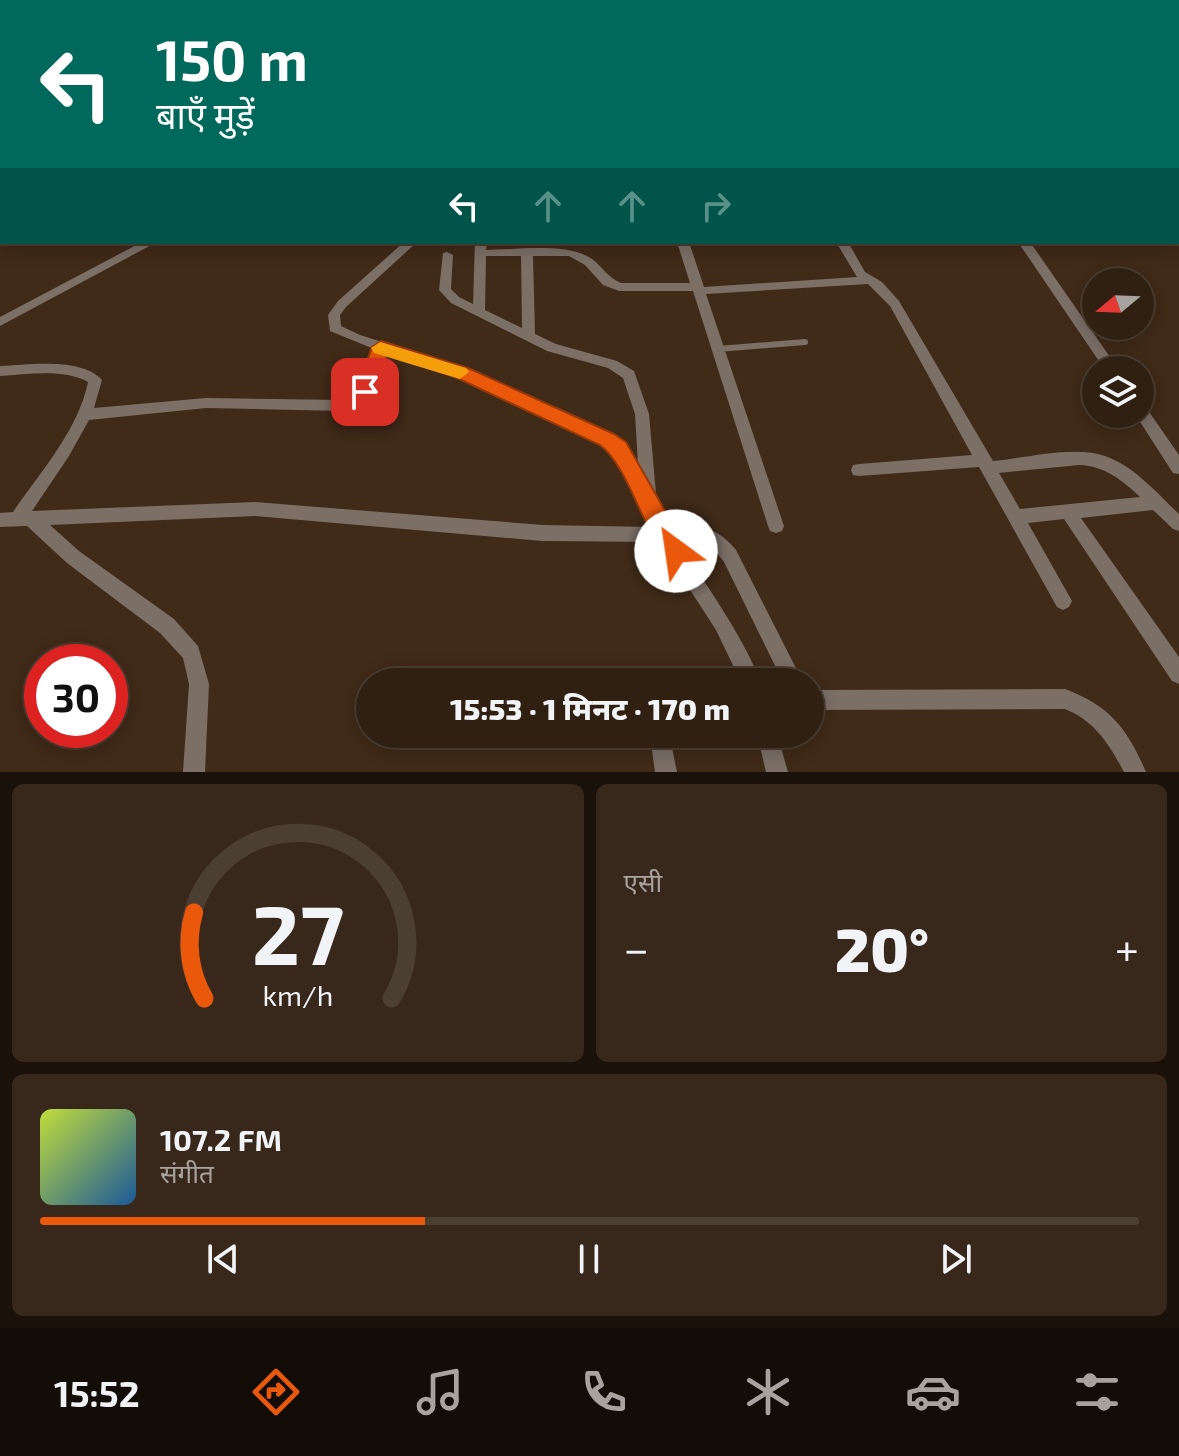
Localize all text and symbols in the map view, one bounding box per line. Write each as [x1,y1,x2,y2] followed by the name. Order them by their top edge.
[156,25,308,92] text: 150 m
[24,32,128,136] icon: left
[156,93,255,136] text: बाएँ मुड़ें
[442,184,486,228] icon: left
[526,184,570,228] icon: ahead
[610,184,654,228] icon: ahead
[694,184,738,228] icon: right
[1082,268,1154,340] north arrow
[1082,268,1154,428] map controls
[1082,356,1154,428] button: layers
[331,358,399,426] pin
[343,370,387,414] icon: arrive
[634,509,718,593] position arrow
[24,644,128,748] speed limit sign: 30
[450,690,730,726] text: 15:53 · 1 मिनट · 170 m
[624,866,662,897] text: एसी
[252,882,344,982] text: 27
[835,912,929,984] text: 20°
[624,921,649,974] text: −
[1115,921,1139,974] text: +
[262,977,333,1012] text: km/h
[160,1121,282,1157] text: 107.2 FM
[160,1157,214,1188] text: संगीत
[201,1237,245,1281] icon: previous
[567,1237,611,1281] icon: pause
[934,1237,978,1281] icon: next
[248,1364,304,1420] icon: directions
[412,1364,468,1420] icon: music
[576,1364,632,1420] icon: phone
[740,1364,796,1420] icon: climate
[905,1364,961,1420] icon: car
[1069,1364,1125,1420] icon: filters
[54,1371,140,1414] text: 15:52

